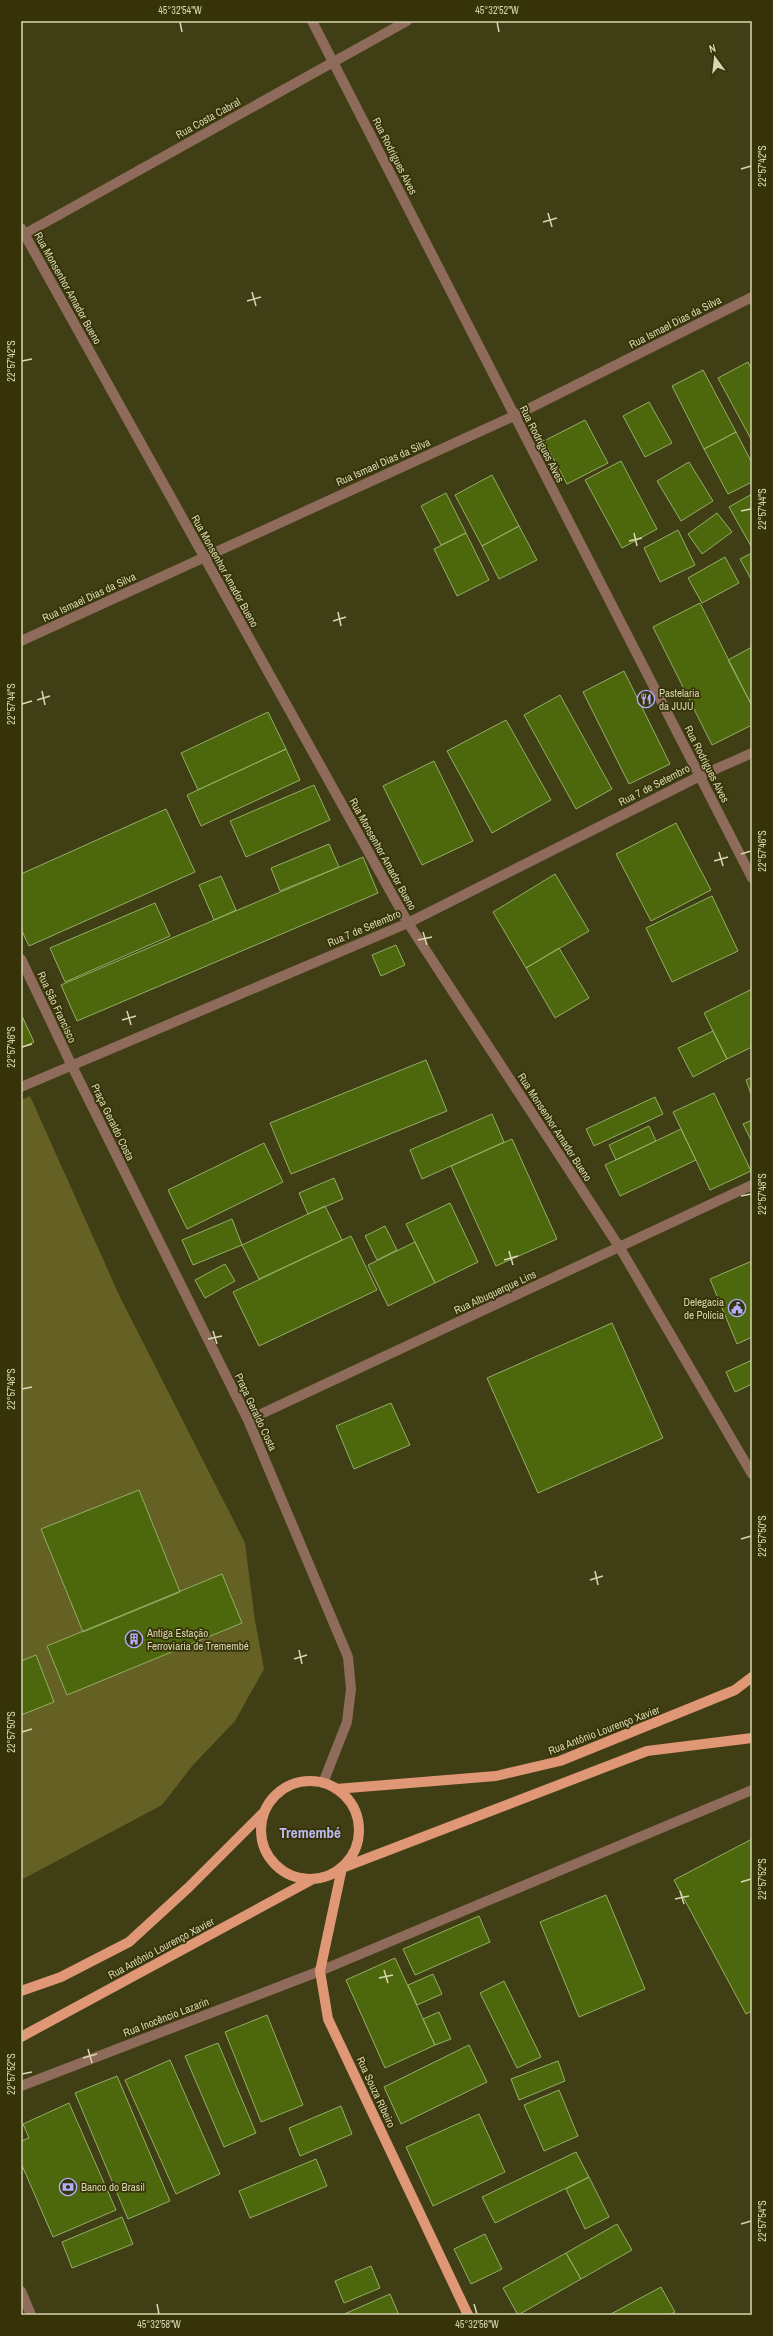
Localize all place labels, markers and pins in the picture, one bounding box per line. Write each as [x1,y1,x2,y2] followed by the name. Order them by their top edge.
[659,686,700,713] place label: Pastelaria da JUJU
[636,689,656,709] restaurant icon: Pastelaria da JUJU
[683,1295,724,1322] place label: Delegacia de Polícia
[727,1298,747,1318] public building icon: Delegacia de Polícia
[146,1626,249,1653] place label: Antiga Estação Ferroviaria de Tremembé
[124,1629,144,1649] building icon: Antiga Estação Ferroviaria de Tremembé
[58,2177,78,2197] bank icon: Banco do Brasil
[81,2180,145,2194] place label: Banco do Brasil

